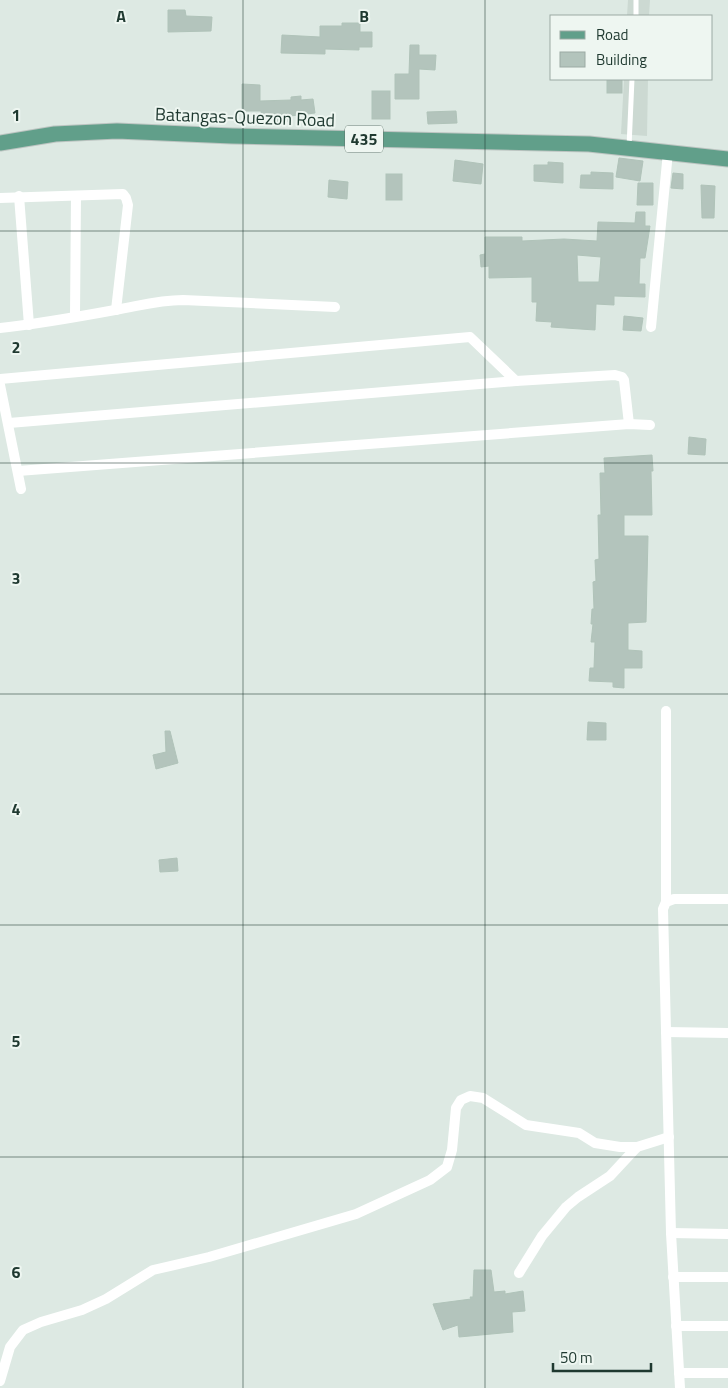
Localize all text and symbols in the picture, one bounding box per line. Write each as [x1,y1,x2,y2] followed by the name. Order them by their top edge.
[116,4,126,28] text: A
[359,4,369,28] text: B
[550,15,713,80] legend
[596,23,628,46] text: Road
[596,48,647,71] text: Building
[154,100,336,134] street label: Batangas-Quezon Road
[12,103,20,127] text: 1
[345,126,383,152] road number: 435
[12,335,20,359] text: 2
[12,566,20,590] text: 3
[12,797,21,821] text: 4
[12,1029,21,1053] text: 5
[12,1260,21,1284] text: 6
[553,1340,650,1372] scale bar
[560,1346,593,1369] text: 50 m

